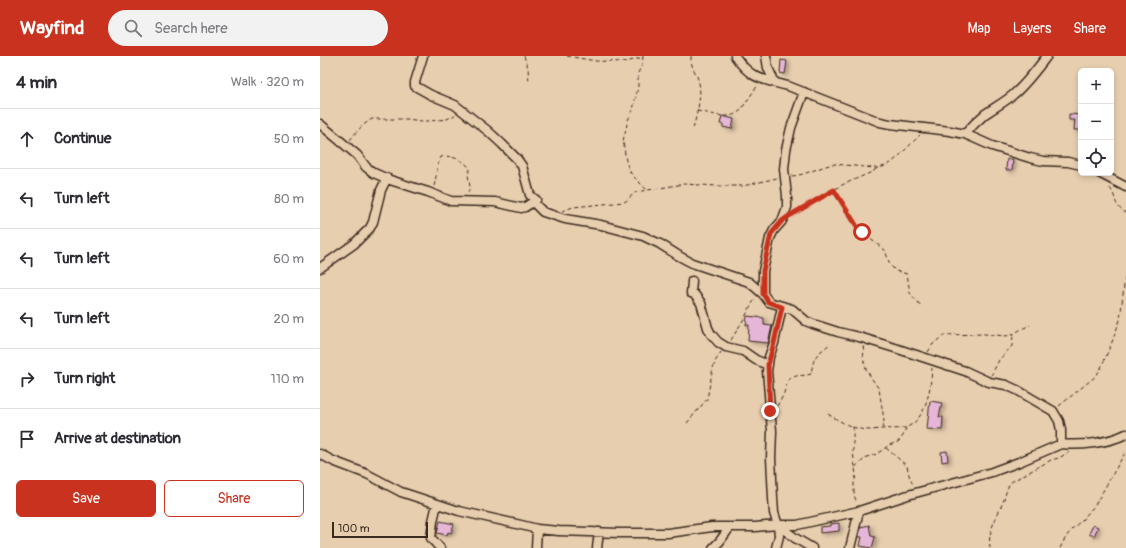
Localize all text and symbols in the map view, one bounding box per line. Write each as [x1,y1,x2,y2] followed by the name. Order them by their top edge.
[108,10,388,46] search box
[20,16,84,40] text: Wayfind
[122,17,144,39] icon: search
[154,19,228,38] text: Search here
[968,20,991,37] text: Map
[1013,20,1051,37] text: Layers
[1073,20,1106,37] text: Share
[1078,68,1114,176] map controls
[1078,68,1114,104] button: +
[16,72,57,93] text: 4 min
[231,74,304,90] text: Walk · 320 m
[1078,104,1114,140] button: −
[16,128,38,150] icon: ahead
[54,129,112,148] text: Continue
[274,131,304,147] text: 50 m
[1078,140,1114,176] button: locate
[16,188,38,210] icon: left
[54,189,110,208] text: Turn left
[274,191,304,207] text: 80 m
[853,223,871,241] route start
[16,248,38,270] icon: left
[54,249,110,268] text: Turn left
[273,251,304,267] text: 60 m
[16,308,38,330] icon: left
[54,309,110,328] text: Turn left
[273,311,304,327] text: 20 m
[16,368,38,390] icon: right
[54,369,115,388] text: Turn right
[271,371,304,387] text: 110 m
[761,402,779,420] route end
[16,428,38,450] icon: arrive
[54,429,181,448] text: Arrive at destination
[16,480,156,517] button: Save
[164,480,304,517] button: Share
[332,520,428,539] scale bar
[338,522,369,535] text: 100 m

